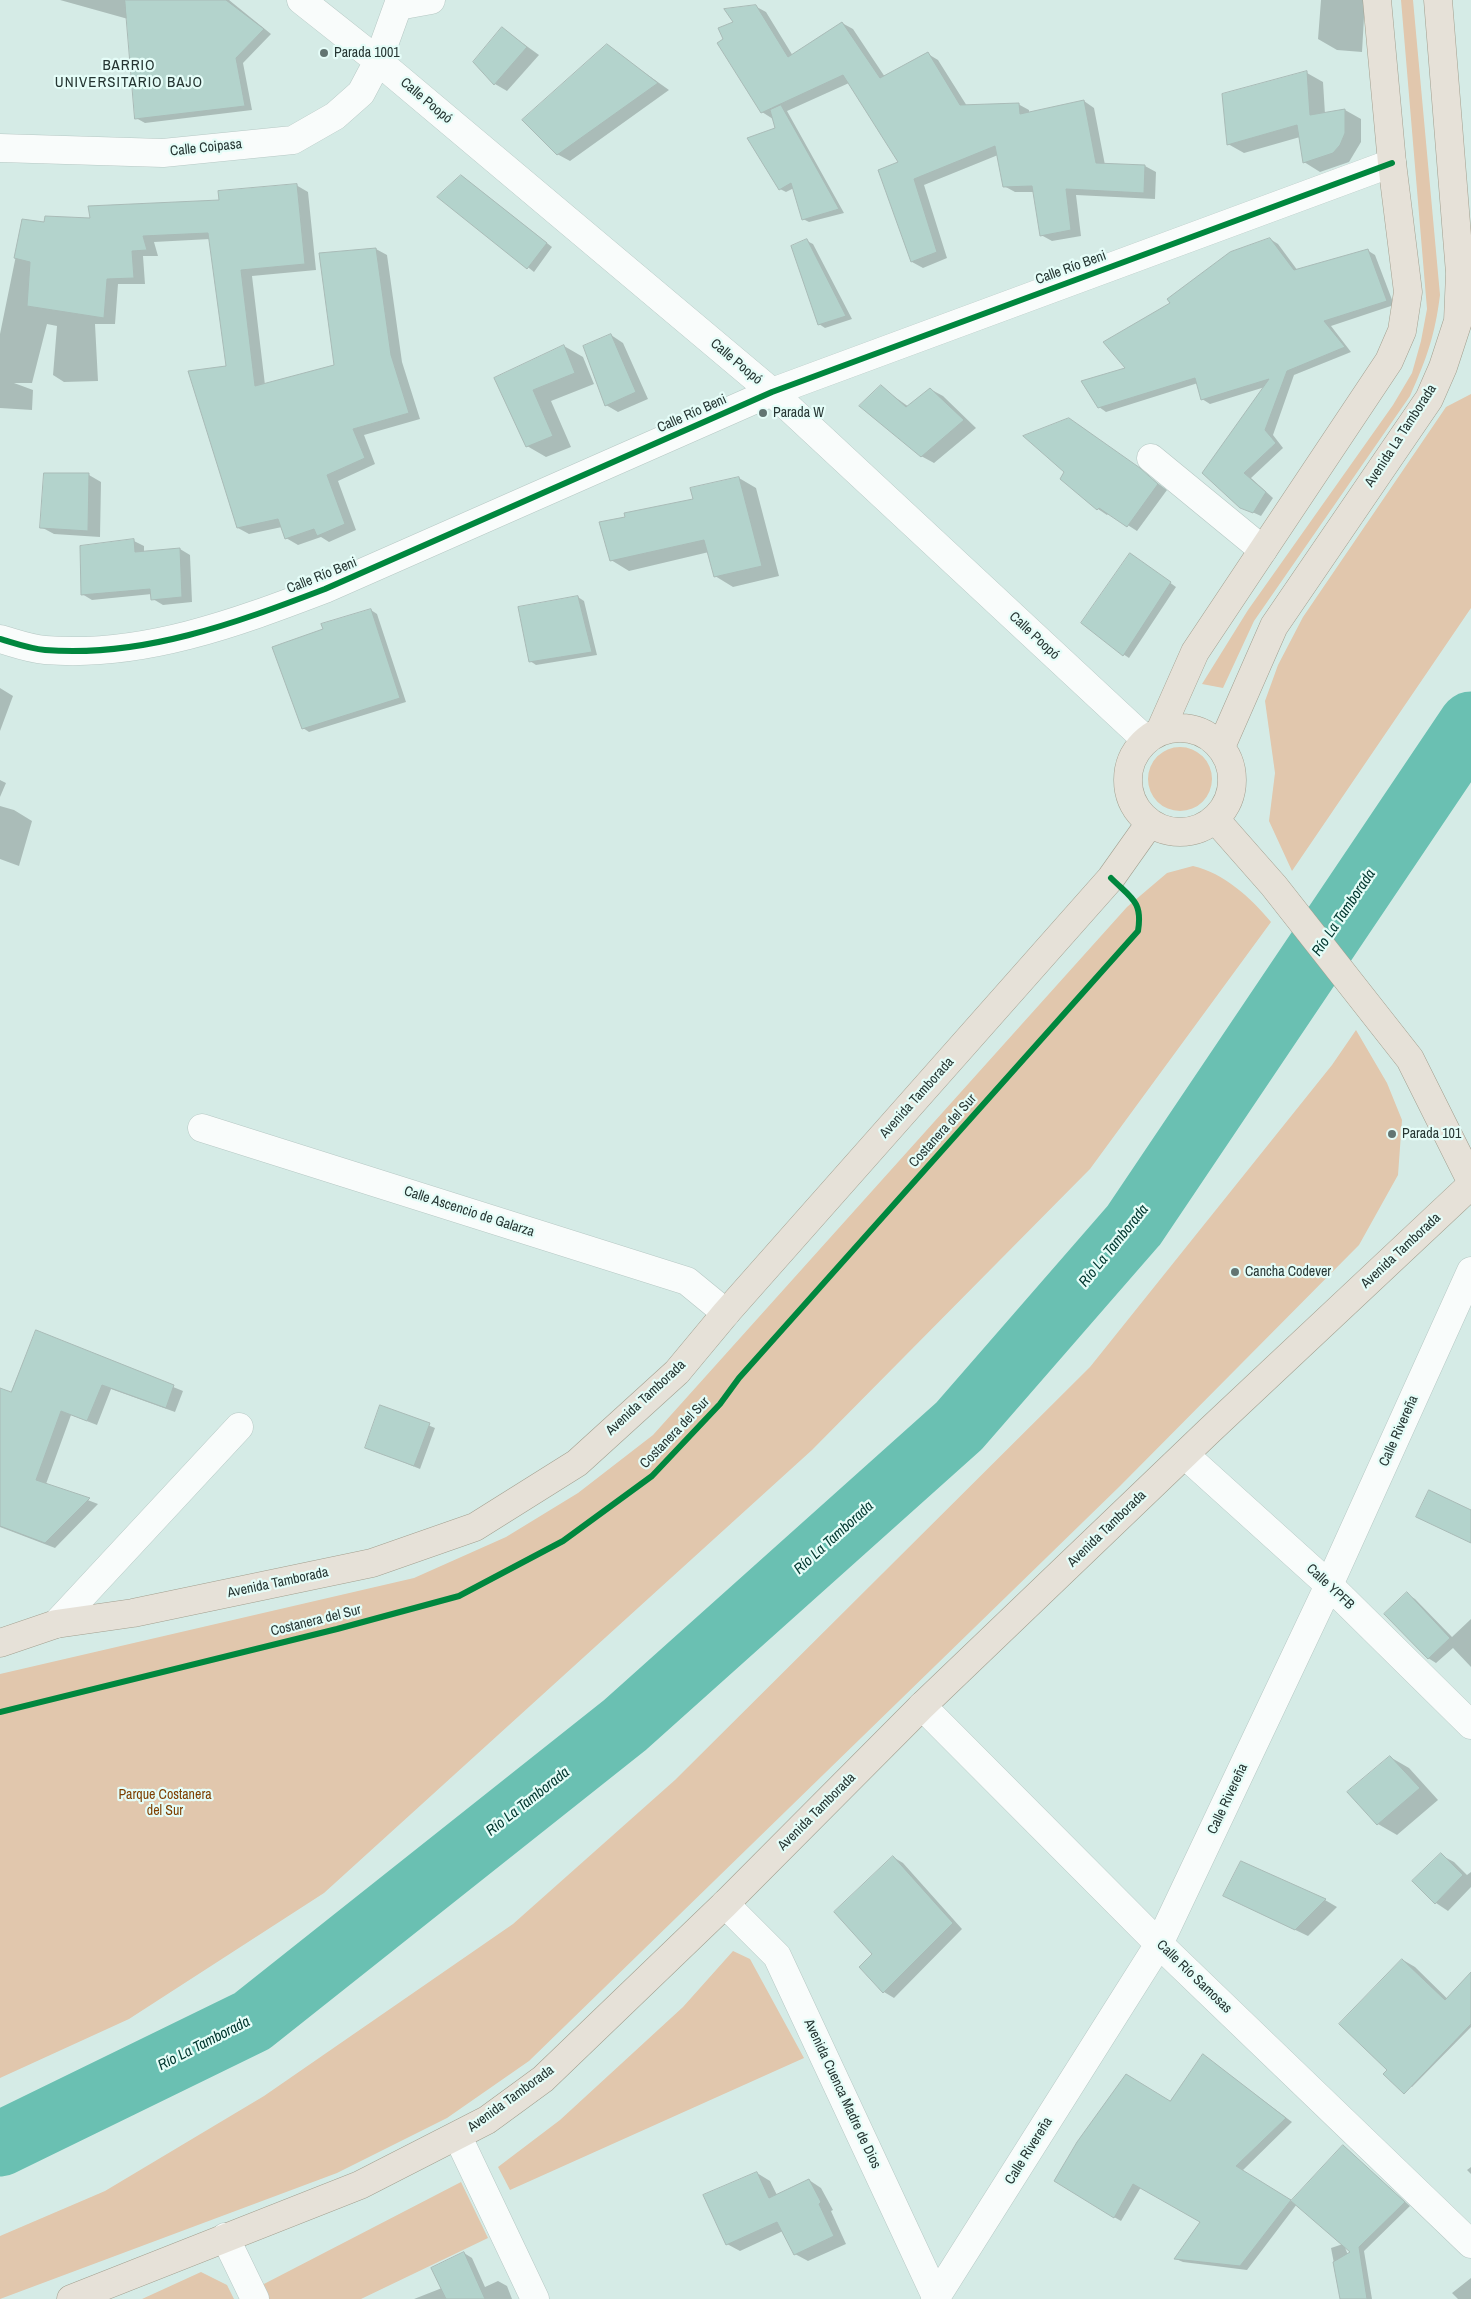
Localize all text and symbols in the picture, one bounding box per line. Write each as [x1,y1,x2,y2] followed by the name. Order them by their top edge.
[334,45,400,61] place label: Parada 1001
[318,47,330,59] marker: Parada 1001
[53,57,205,92] district label: BARRIO UNIVERSITARIO BAJO
[397,74,455,128] street label: Calle Poopó
[169,136,243,160] street label: Calle Coipasa
[1033,247,1109,289] street label: Calle Río Beni
[707,335,765,389] street label: Calle Poopó
[1362,382,1440,490] street label: Avenida La Tamborada
[655,391,729,437] street label: Calle Río Beni
[773,405,824,421] place label: Parada W
[757,407,769,419] marker: Parada W
[285,554,359,598] street label: Calle Río Beni
[1005,609,1063,663] street label: Calle Poopó
[1308,866,1380,960] water label: Río La Tamborada
[876,1054,958,1142] street label: Avenida Tamborada
[906,1091,980,1171] street label: Costanera del Sur
[1402,1126,1461,1142] place label: Parada 101
[1386,1128,1398,1140] marker: Parada 101
[402,1183,536,1241] street label: Calle Ascencio de Galarza
[1075,1201,1153,1291] water label: Río La Tamborada
[1358,1210,1444,1292] street label: Avenida Tamborada
[1245,1264,1331,1280] place label: Cancha Codever
[1229,1266,1241,1278] marker: Cancha Codever
[603,1357,689,1439] street label: Avenida Tamborada
[1376,1393,1422,1469] street label: Calle Rivereña
[637,1394,713,1472] street label: Costanera del Sur
[1064,1487,1150,1571] street label: Avenida Tamborada
[790,1498,878,1578] water label: Río La Tamborada
[1303,1561,1357,1613] street label: Calle YPFB
[226,1564,330,1602] street label: Avenida Tamborada
[269,1602,363,1640] street label: Costanera del Sur
[1204,1761,1252,1837] street label: Calle Rivereña
[483,1764,573,1840] water label: Río La Tamborada
[775,1770,859,1854] street label: Avenida Tamborada
[118,1787,212,1820] park label: Parque Costanera del Sur
[1153,1937,1235,2017] street label: Calle Río Samosas
[155,2013,253,2075] water label: Río La Tamborada
[800,2017,884,2171] street label: Avenida Cuenca Madre de Dios
[464,2062,558,2136] street label: Avenida Tamborada
[1002,2114,1056,2188] street label: Calle Rivereña

